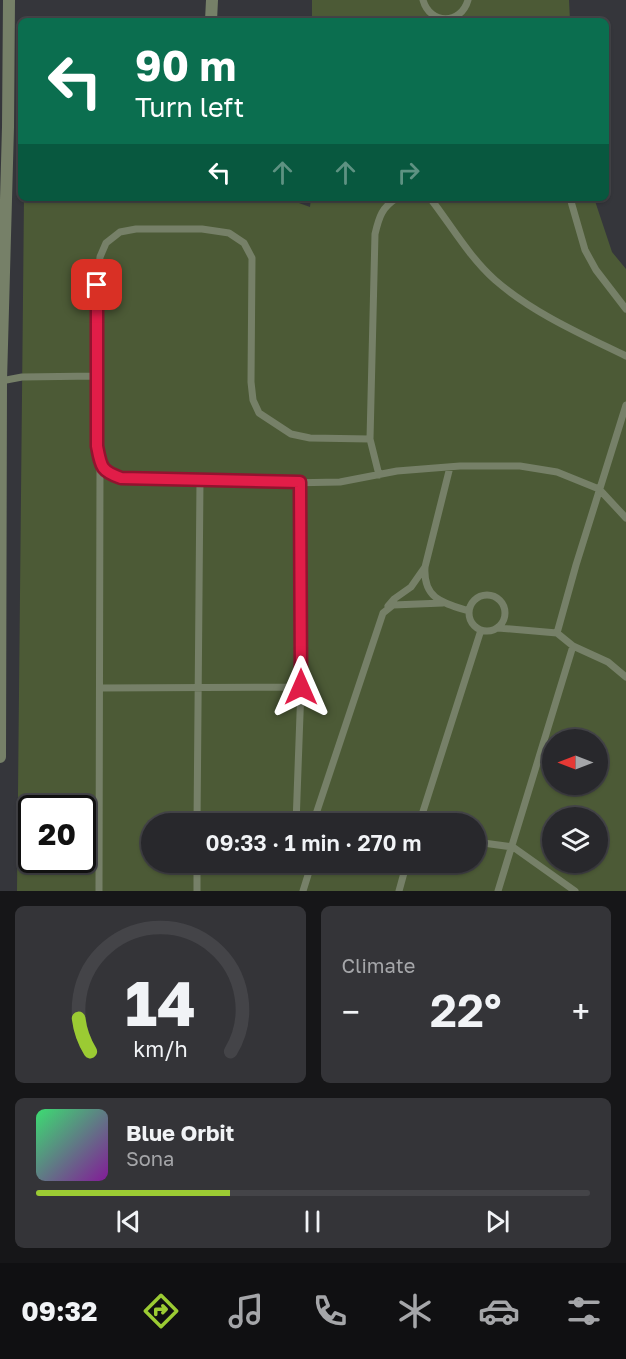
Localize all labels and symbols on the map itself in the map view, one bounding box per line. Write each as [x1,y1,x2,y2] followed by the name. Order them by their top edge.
[71,259,122,310] pin
[269,655,333,719] position arrow
[542,729,608,795] north arrow
[18,795,96,873] speed limit sign: 20

